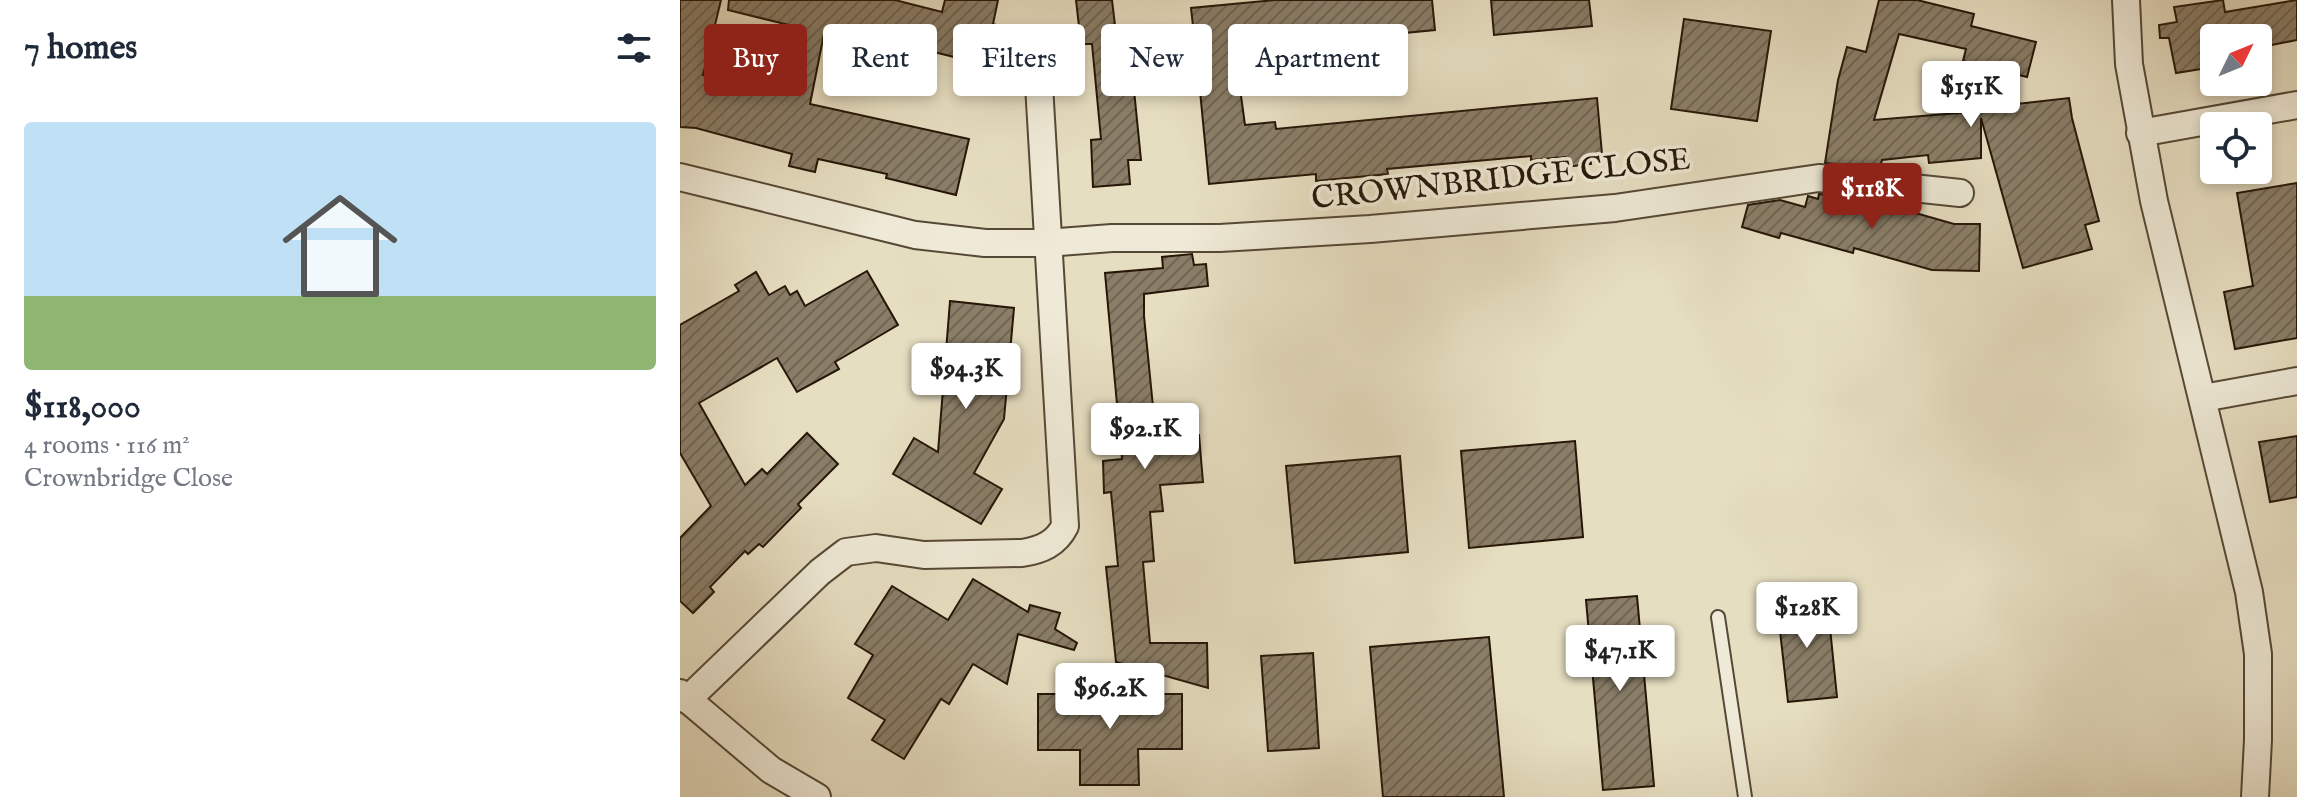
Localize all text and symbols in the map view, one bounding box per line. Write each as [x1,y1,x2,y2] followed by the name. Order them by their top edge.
[704,24,807,96] chip: Buy
[823,24,937,96] chip: Rent
[953,24,1085,96] chip: Filters
[1101,24,1212,96] chip: New
[1228,24,1408,96] chip: Apartment
[2200,24,2272,96] north arrow
[2200,24,2272,184] map controls
[612,26,656,70] icon: filters
[24,27,137,70] text: 7 homes
[1915,61,2027,129] pin: $151K
[1940,70,2002,103] text: $151K
[2200,112,2272,184] button: locate
[1309,140,1693,220] street label: CROWNBRIDGE CLOSE
[1816,163,1928,231] pin: $118K
[1841,172,1903,205] text: $118K
[268,174,412,318] icon: home
[901,343,1031,411] pin: $94.3K
[930,352,1003,385] text: $94.3K
[24,386,141,429] text: $118,000
[1080,403,1210,471] pin: $92.1K
[1109,412,1181,445] text: $92.1K
[24,429,190,462] text: 4 rooms · 116 m²
[24,462,233,495] text: Crownbridge Close
[1751,582,1863,650] pin: $128K
[1774,591,1840,624] text: $128K
[1555,625,1685,693] pin: $47.1K
[1584,634,1656,667] text: $47.1K
[1045,663,1175,731] pin: $96.2K
[1073,672,1147,705] text: $96.2K

